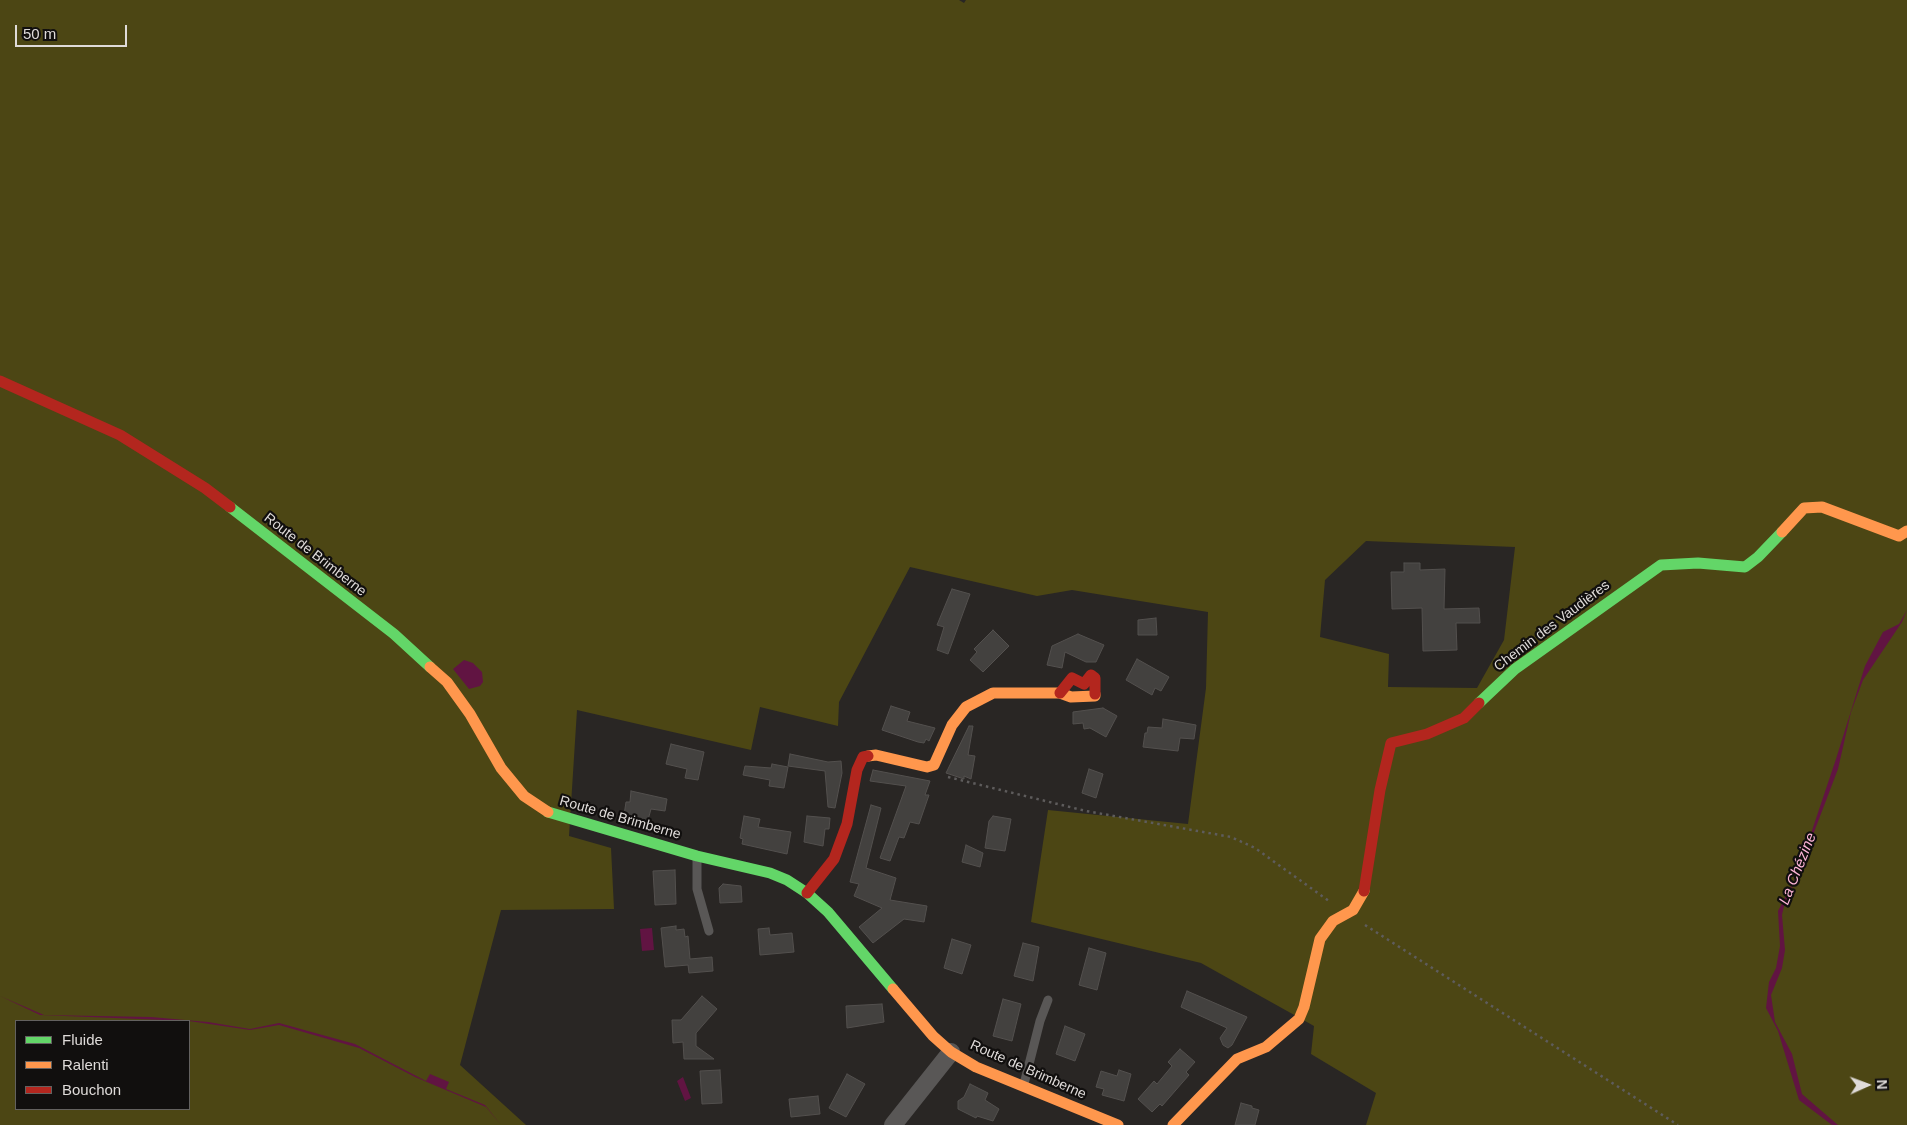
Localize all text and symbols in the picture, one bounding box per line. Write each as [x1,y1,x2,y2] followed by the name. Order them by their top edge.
[18,15,130,47] scale bar
[23,25,56,42] text: 50 m
[260,510,370,600] street label: Route de Brimberne
[1491,577,1613,675] street label: Chemin des Vaudières
[557,793,683,843] street label: Route de Brimberne
[1775,830,1821,908] water label: La Chézine
[15,1020,190,1110] legend
[62,1031,103,1048] text: Fluide
[967,1037,1089,1103] street label: Route de Brimberne
[62,1056,109,1073] text: Ralenti
[1842,1060,1892,1110] north arrow
[1874,1079,1890,1090] text: N
[62,1081,121,1098] text: Bouchon

